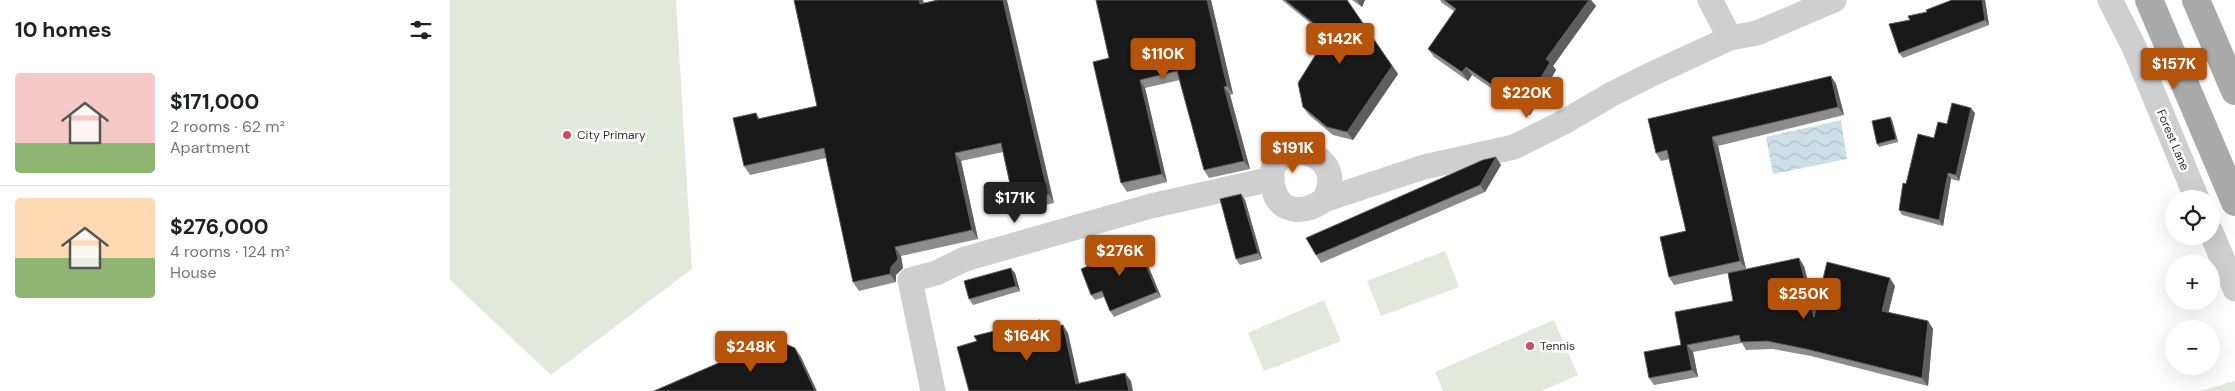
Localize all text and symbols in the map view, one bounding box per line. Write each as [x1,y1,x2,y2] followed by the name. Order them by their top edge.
[15,16,112,44] text: 10 homes
[407,16,435,44] icon: filters
[1305,22,1375,65] pin: $142K
[1317,28,1363,49] text: $142K
[1128,38,1198,80] pin: $110K
[1141,43,1185,64] text: $110K
[2139,48,2209,90] pin: $157K
[2152,53,2196,74] text: $157K
[1492,76,1562,119] pin: $220K
[1502,82,1552,103] text: $220K
[170,88,259,116] text: $171,000
[55,93,115,153] icon: home
[2153,107,2193,173] street label: Forest Lane
[170,116,285,137] text: 2 rooms · 62 m²
[577,127,646,143] place label: City Primary
[561,129,573,141] marker: City Primary
[1258,132,1328,174] pin: $191K
[170,137,250,158] text: Apartment
[1272,137,1314,158] text: $191K
[980,182,1050,224] pin: $171K
[995,187,1035,208] text: $171K
[2165,190,2220,375] map controls
[2165,190,2220,245] button: locate
[170,213,269,241] text: $276,000
[55,218,115,278] icon: home
[1085,234,1155,277] pin: $276K
[1096,240,1144,261] text: $276K
[170,241,290,262] text: 4 rooms · 124 m²
[2165,255,2220,310] button: +
[170,262,217,283] text: House
[1769,278,1839,320] pin: $250K
[1779,283,1829,304] text: $250K
[992,320,1062,362] pin: $164K
[2165,320,2220,375] button: −
[1004,325,1050,346] text: $164K
[716,330,786,373] pin: $248K
[726,336,776,357] text: $248K
[1540,338,1575,354] place label: Tennis
[1524,340,1536,352] marker: Tennis

